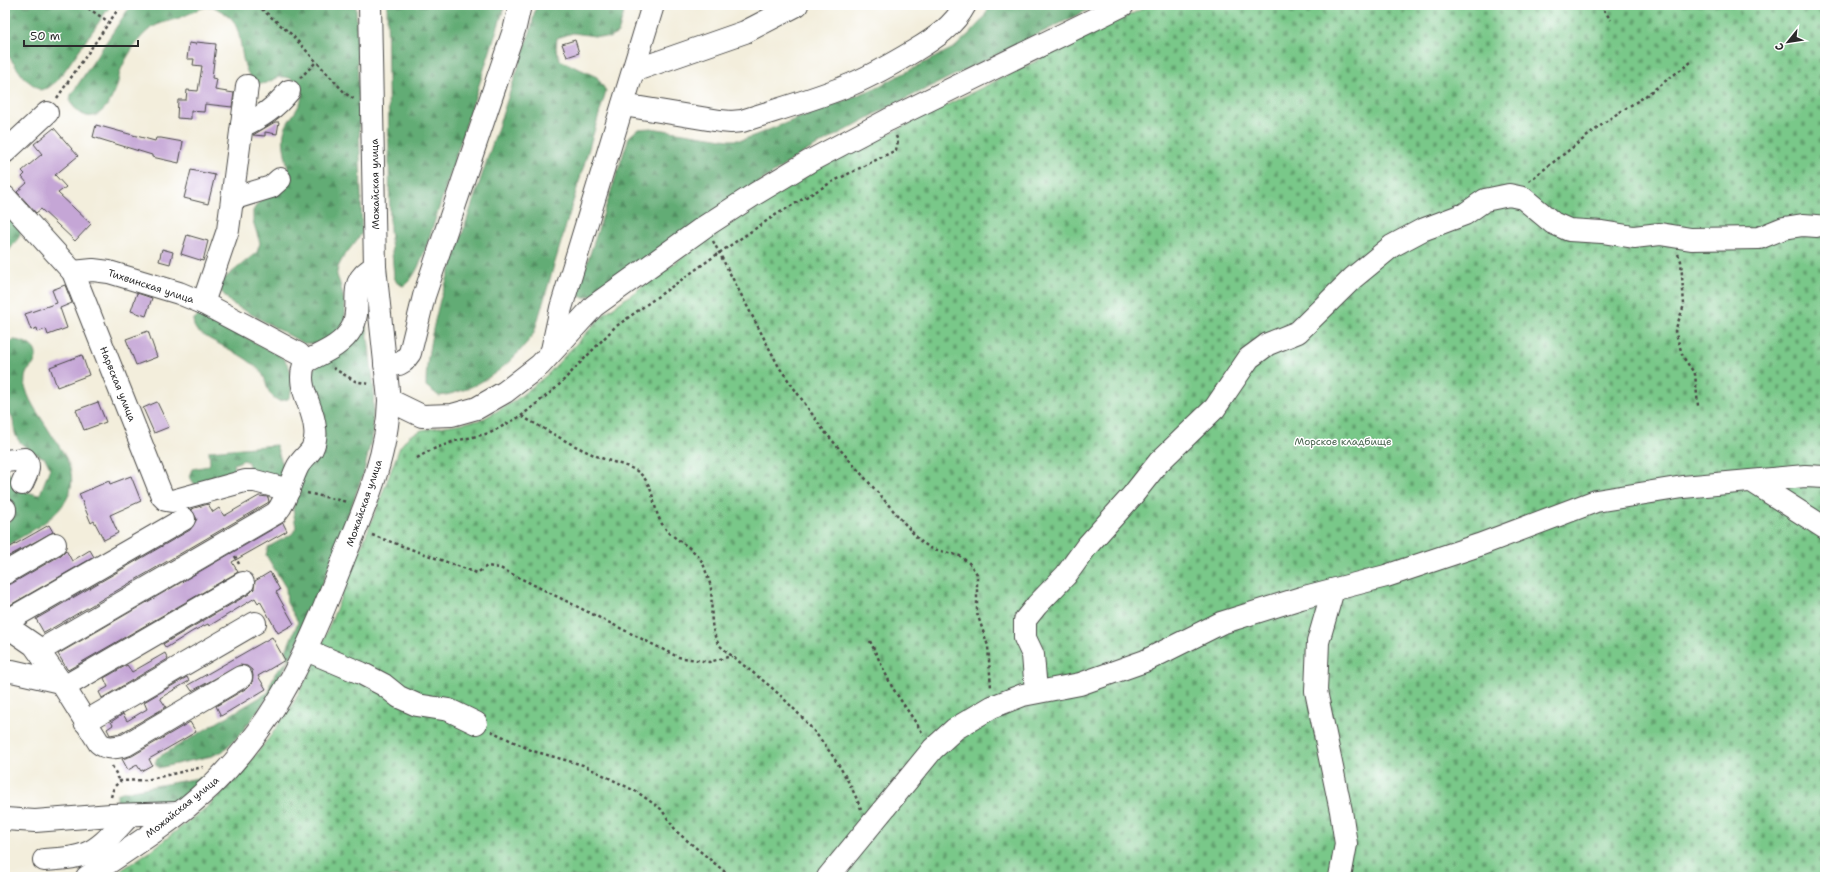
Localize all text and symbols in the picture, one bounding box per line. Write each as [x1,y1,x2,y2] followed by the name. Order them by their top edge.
[24,22,138,48] scale bar
[1768,22,1808,62] north arrow
[30,28,60,44] text: 50 m
[1771,40,1788,53] text: С
[368,138,382,230] street label: Можайская улица
[106,266,197,306] street label: Тихвинская улица
[97,345,139,424] street label: Нарвская улица
[1294,435,1392,448] park label: Морское кладбище
[343,457,385,548] street label: Можайская улица
[143,773,222,841] street label: Можайская улица

